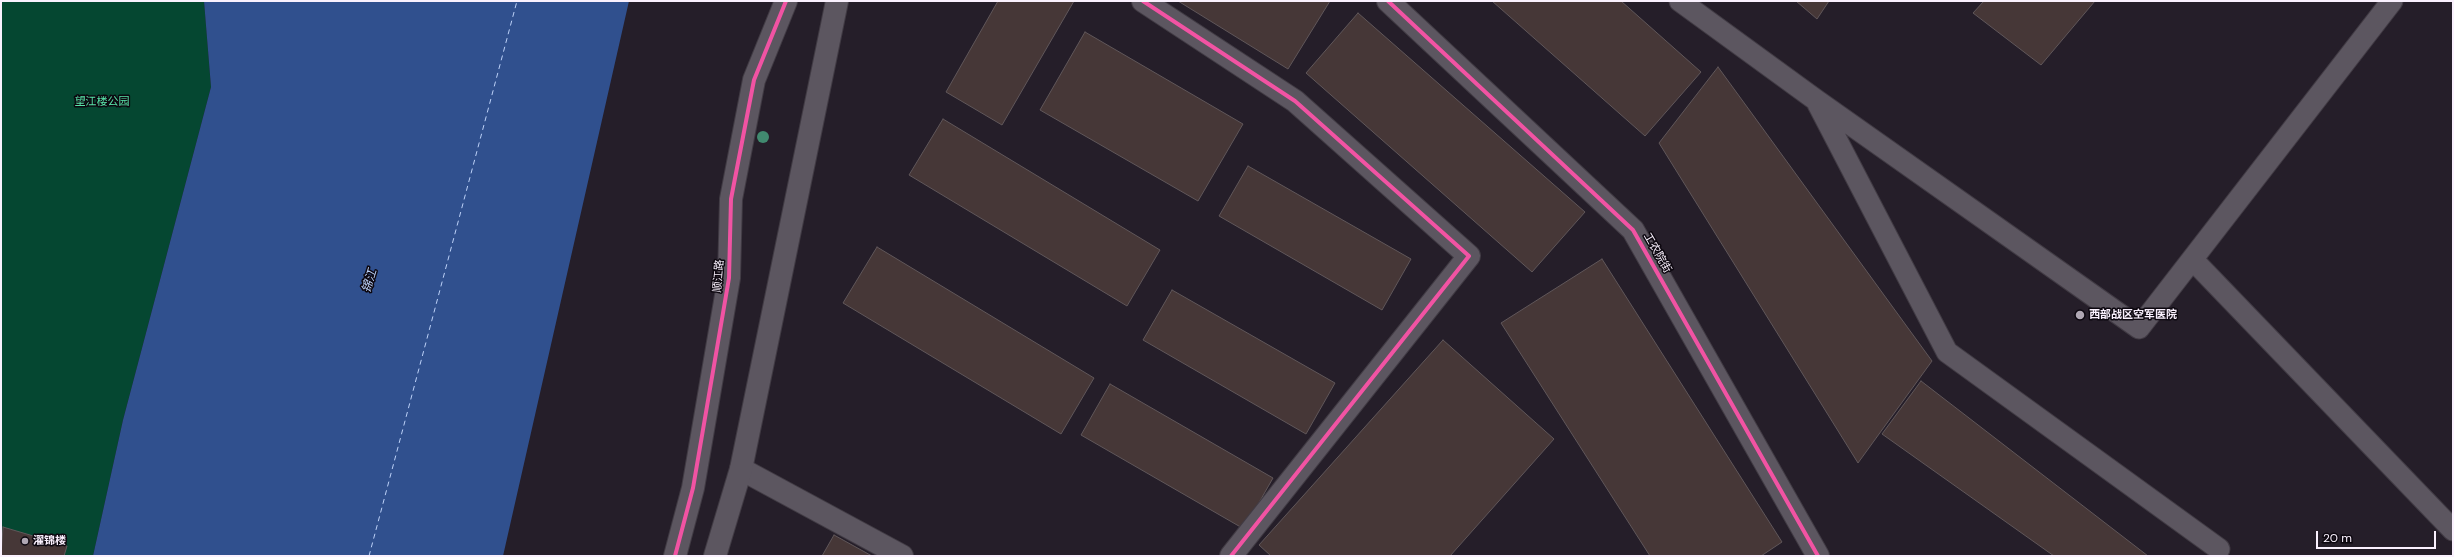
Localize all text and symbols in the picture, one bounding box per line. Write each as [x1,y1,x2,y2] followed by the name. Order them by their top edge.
[75,95,129,109] park label: 望江楼公园
[1640,231,1674,275] street label: 工农院街
[711,259,727,293] street label: 顺江路
[360,267,380,295] water label: 锦江
[2089,308,2177,322] place label: 西部战区空军医院
[2074,309,2086,321] marker: 西部战区空军医院
[2318,523,2438,549] scale bar
[2323,530,2352,546] text: 20 m
[33,534,66,548] place label: 濯锦楼
[20,536,30,546] marker: 濯锦楼

